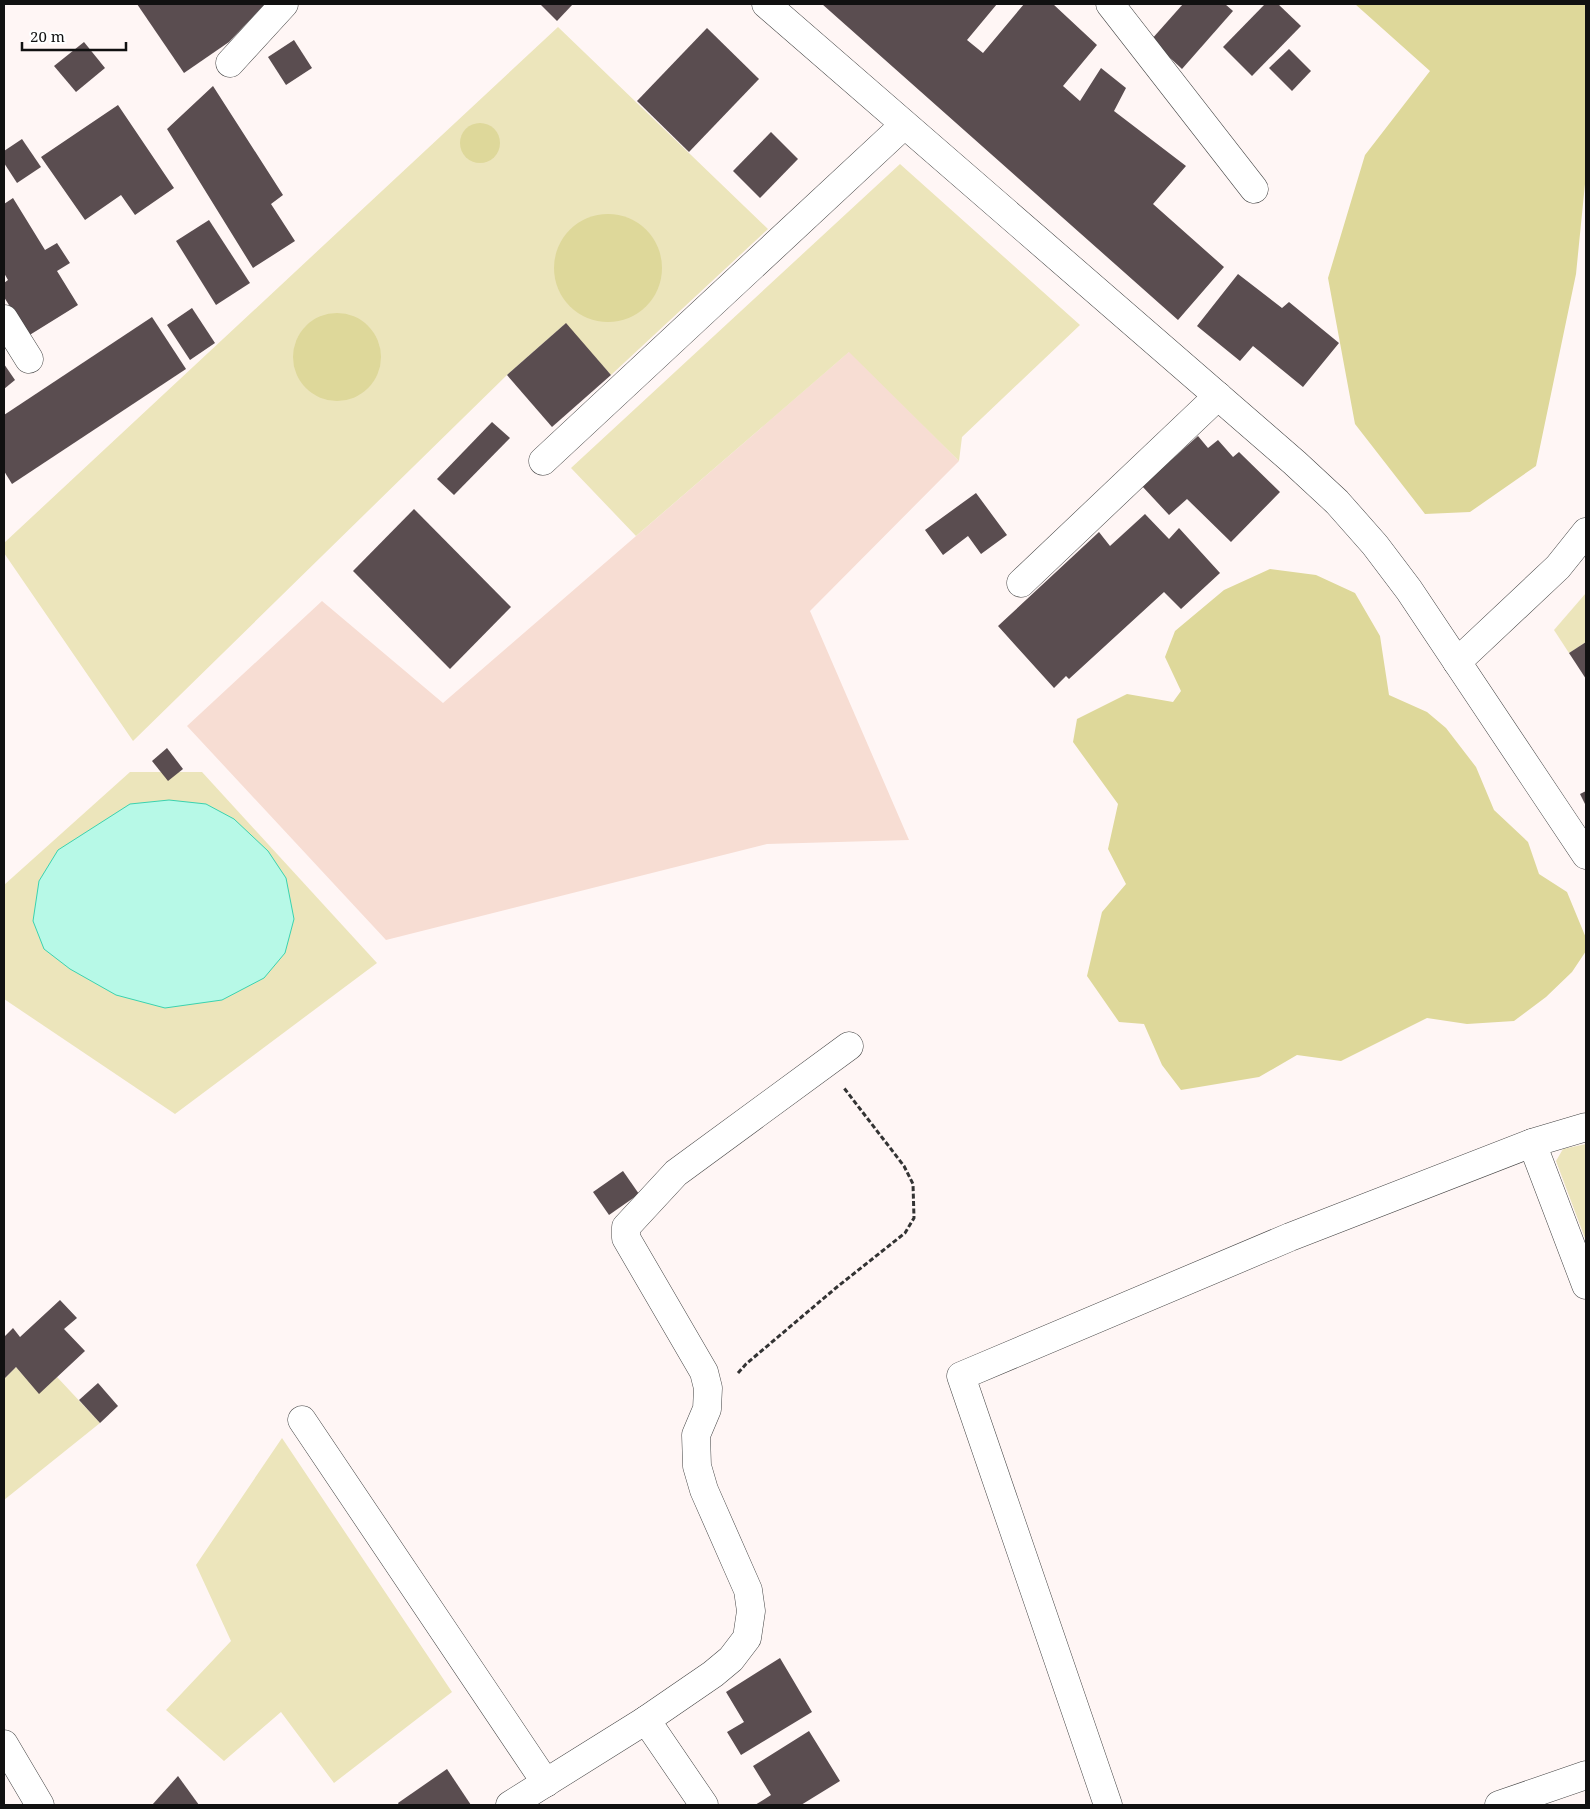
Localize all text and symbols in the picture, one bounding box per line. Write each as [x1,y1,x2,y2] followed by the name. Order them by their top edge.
[22,20,126,52] scale bar
[30,26,65,46] text: 20 m

